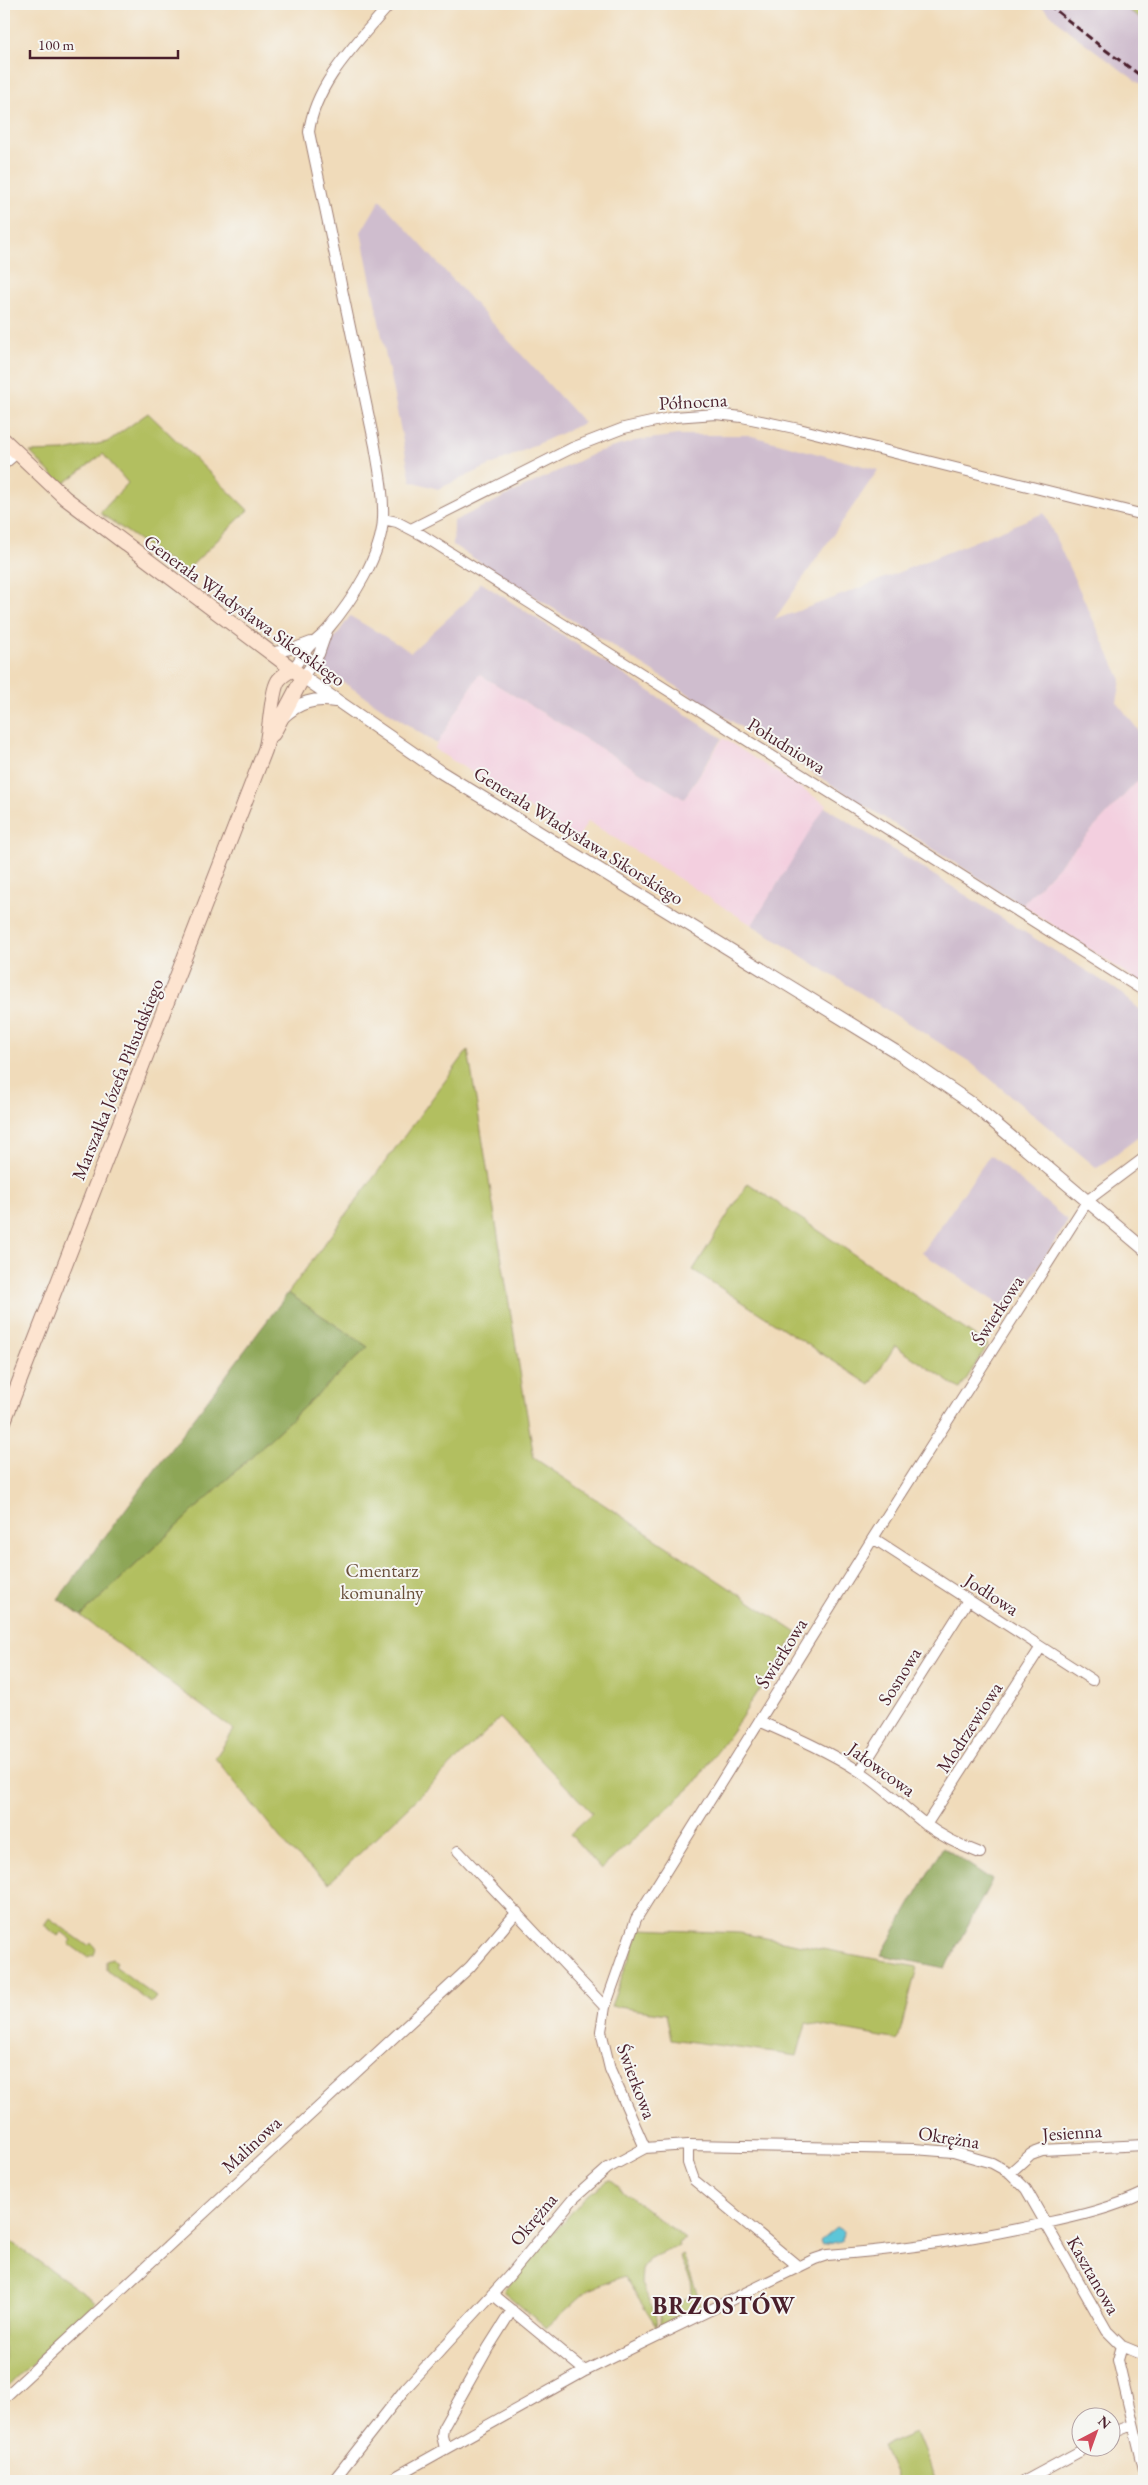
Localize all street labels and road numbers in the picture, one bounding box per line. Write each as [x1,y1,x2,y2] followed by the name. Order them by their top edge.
[658,387,728,416] street label: Północna
[139,529,350,692] street label: Generała Władysława Sikorskiego
[743,712,831,779] street label: Południowa
[469,760,689,910] street label: Generała Władysława Sikorskiego
[66,975,169,1184] street label: Marszałka Józefa Piłsudskiego
[966,1270,1030,1350] street label: Świerkowa
[958,1566,1024,1622] street label: Jodłowa
[750,1613,813,1693] street label: Świerkowa
[872,1642,927,1710] street label: Sosnowa
[931,1677,1008,1778] street label: Modrzewiowa
[841,1735,921,1803] street label: Jałowcowa
[611,2040,662,2123] street label: Świerkowa
[216,2110,287,2178] street label: Malinowa
[1039,2118,1103,2147] street label: Jesienna
[916,2120,982,2155] street label: Okrężna
[504,2187,563,2251] street label: Okrężna
[1061,2231,1126,2319] street label: Kasztanowa

